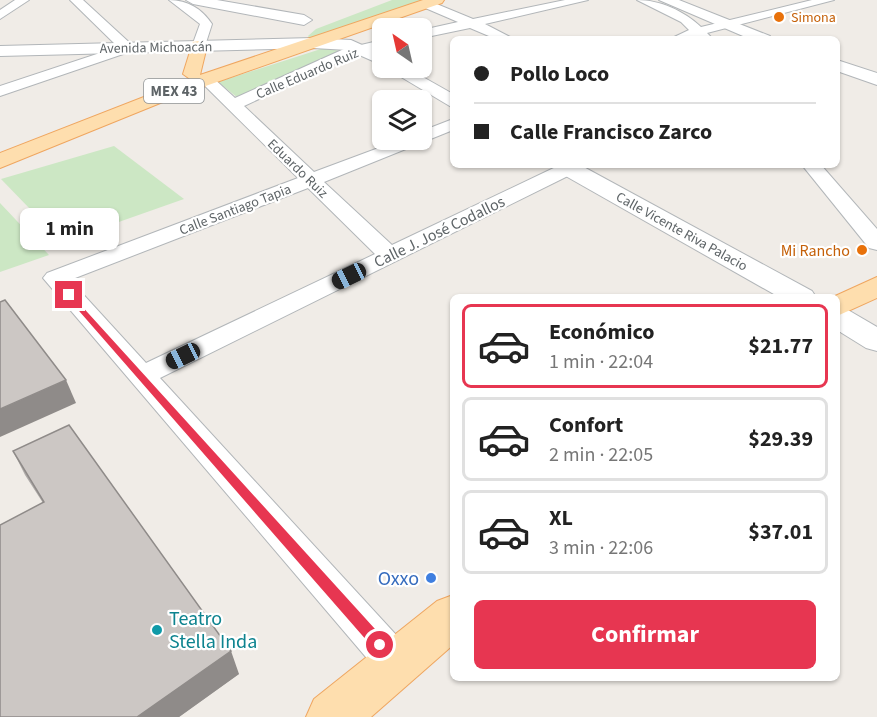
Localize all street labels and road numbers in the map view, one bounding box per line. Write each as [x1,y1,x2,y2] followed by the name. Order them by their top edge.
[99,37,213,59] street label: Avenida Michoacán
[253,43,362,105] street label: Calle Eduardo Ruiz
[144,79,204,103] road number: MEX 43
[262,135,332,203] street label: Eduardo Ruiz
[176,179,294,240] street label: Calle Santiago Tapia
[612,187,751,276] street label: Calle Vicente Riva Palacio
[370,190,509,273] street label: Calle J. José Codallos

